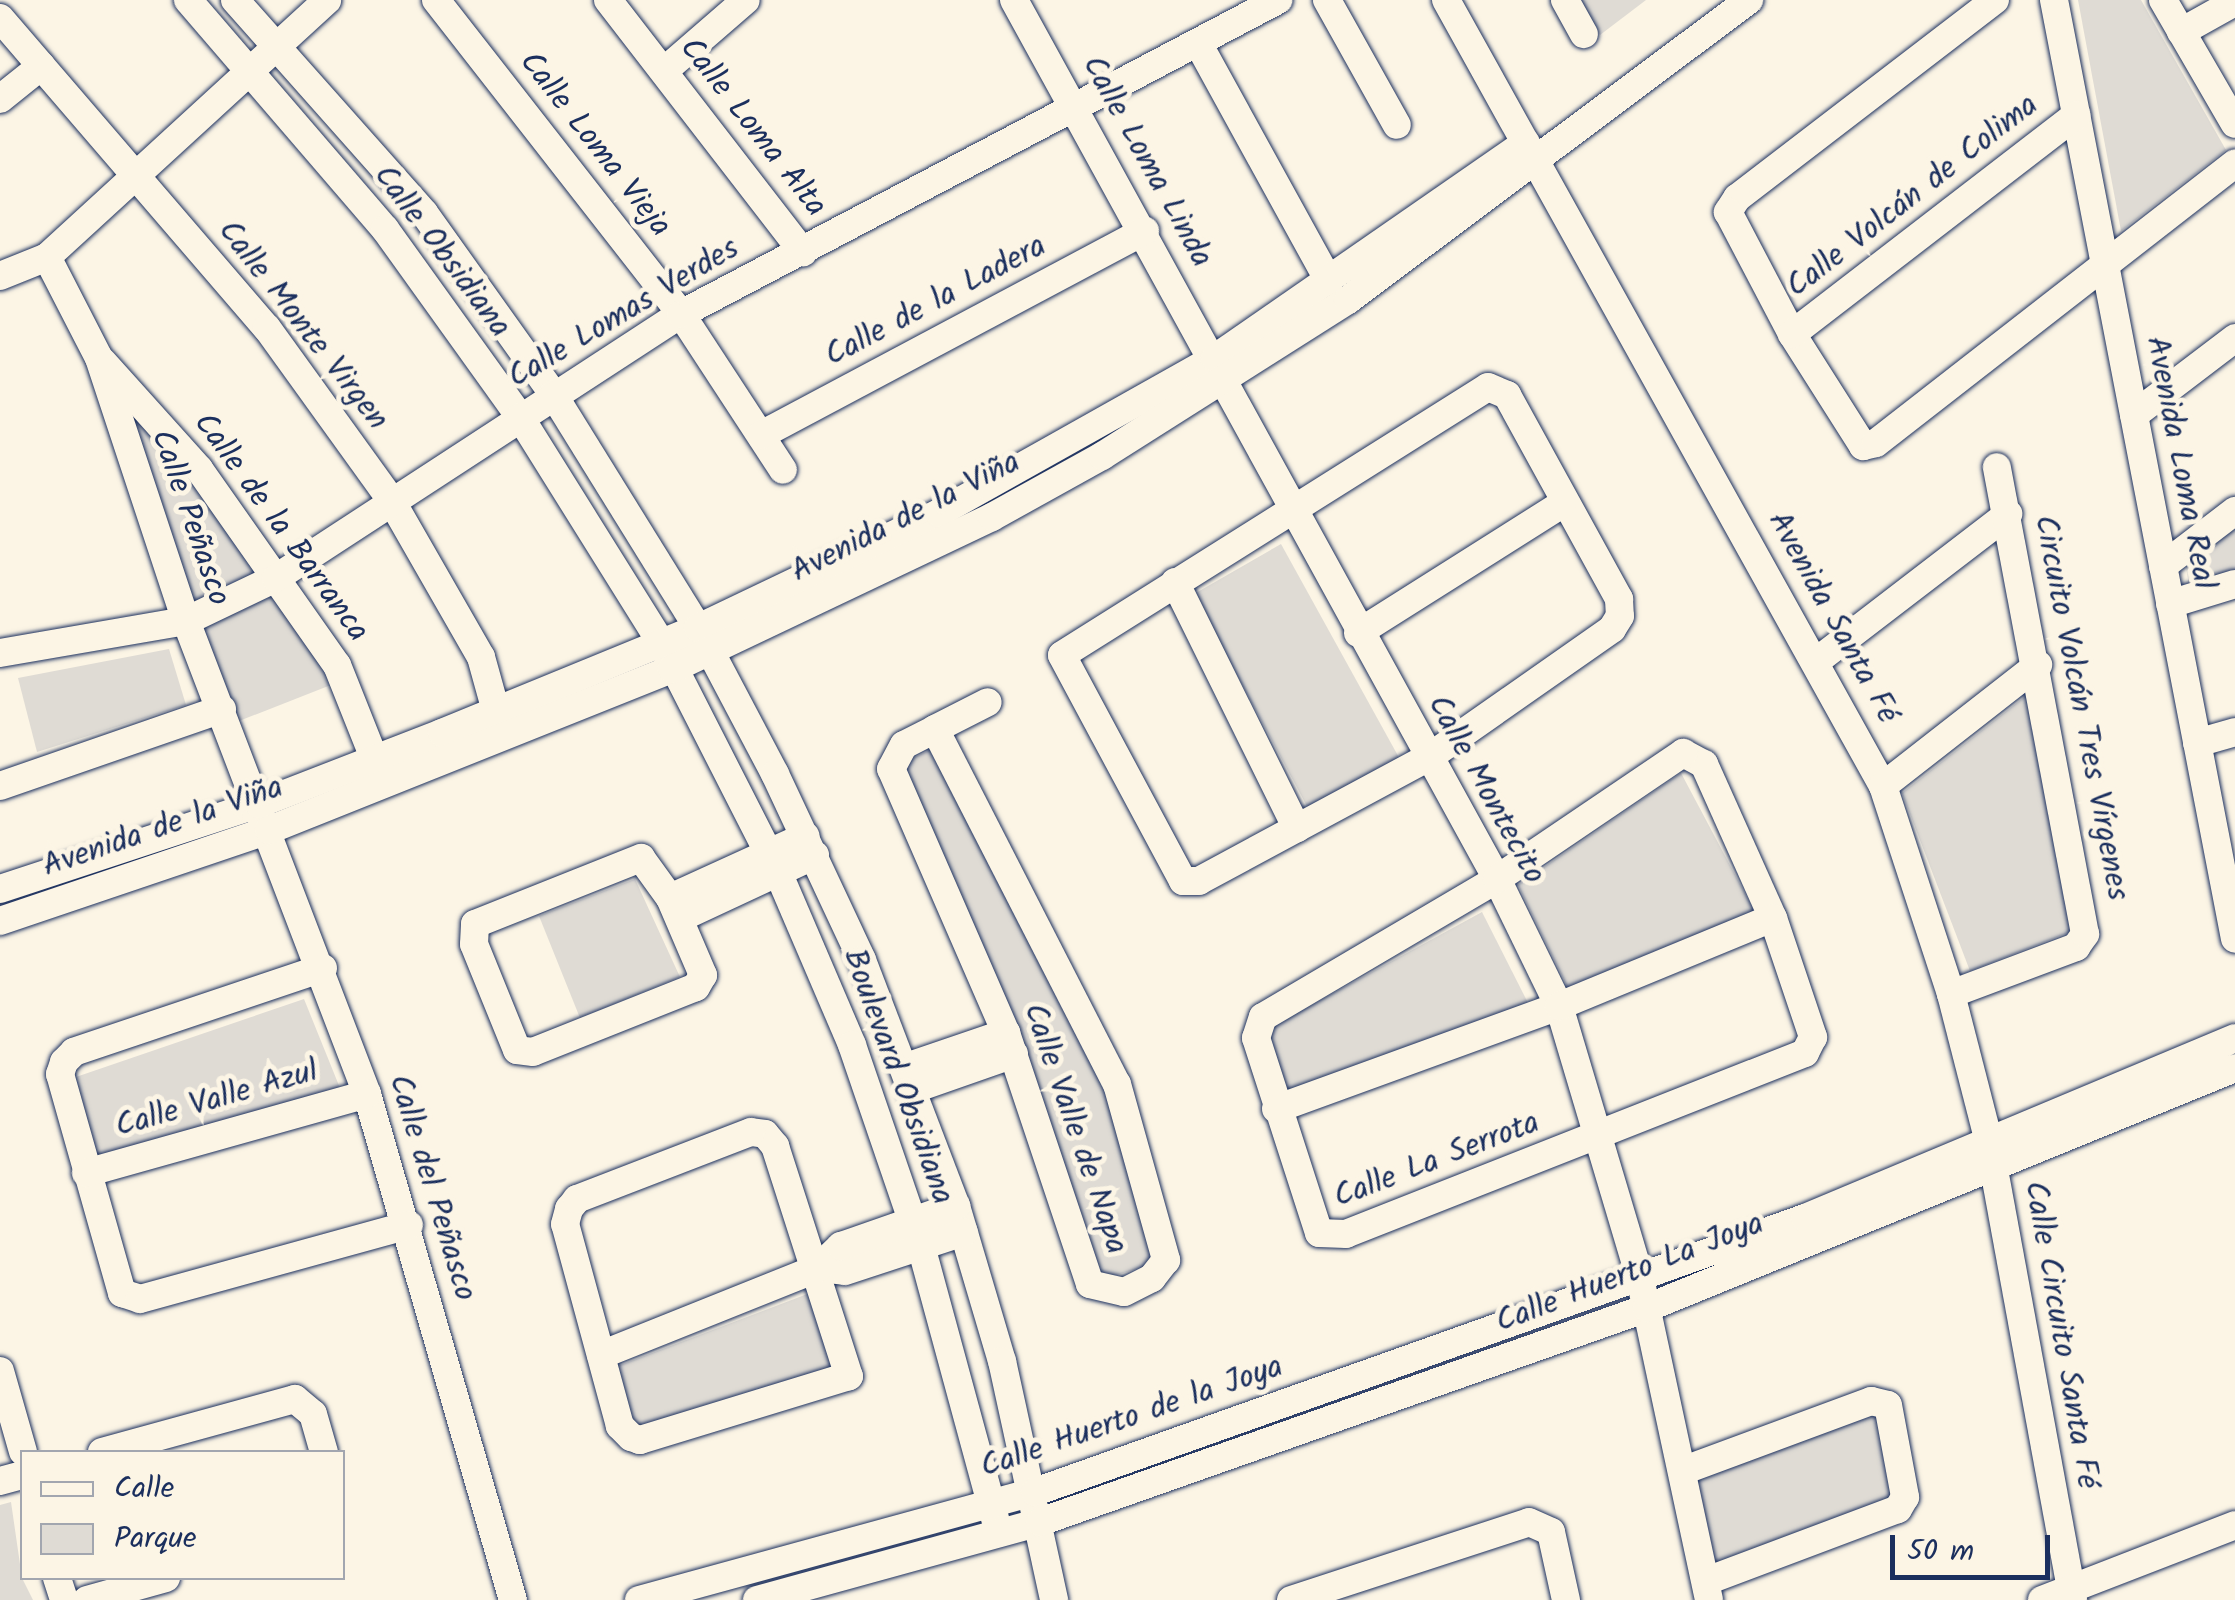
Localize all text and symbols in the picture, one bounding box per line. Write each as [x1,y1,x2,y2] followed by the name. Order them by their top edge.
[670,31,834,225] street label: Calle Loma Alta
[510,45,678,245] street label: Calle Loma Vieja
[1072,50,1220,274] street label: Calle Loma Linda
[1780,87,2046,307] street label: Calle Volcán de Colima
[364,158,518,346] street label: Calle Obsidiana
[208,214,396,438] street label: Calle Monte Virgen
[819,228,1053,376] street label: Calle de la Ladera
[502,230,746,398] street label: Calle Lomas Verdes
[2136,333,2222,593] street label: Avenida Loma Real
[184,406,376,650] street label: Calle de la Barranca
[141,425,237,611] street label: Calle Peñasco
[785,444,1027,592] street label: Avenida de la Viña
[1758,506,1906,730] street label: Avenida Santa Fé
[2024,512,2136,904] street label: Circuito Volcán Tres Vírgenes
[1417,689,1553,891] street label: Calle Montecito
[38,769,288,887] street label: Avenida de la Viña
[833,944,961,1210] street label: Boulevard Obsidiana
[1013,999,1135,1259] street label: Calle Valle de Napa
[111,1053,323,1147] street label: Calle Valle Azul
[378,1070,484,1306] street label: Calle del Peñasco
[1329,1104,1545,1218] street label: Calle La Serrota
[2014,1178,2106,1492] street label: Calle Circuito Santa Fé
[1491,1205,1769,1343] street label: Calle Huerto La Joya
[976,1348,1288,1488] street label: Calle Huerto de la Joya
[20,1450,345,1580] legend
[114,1465,174,1513] text: Calle
[114,1515,196,1563] text: Parque
[1895,1515,2055,1577] scale bar
[1907,1528,1974,1576] text: 50 m

